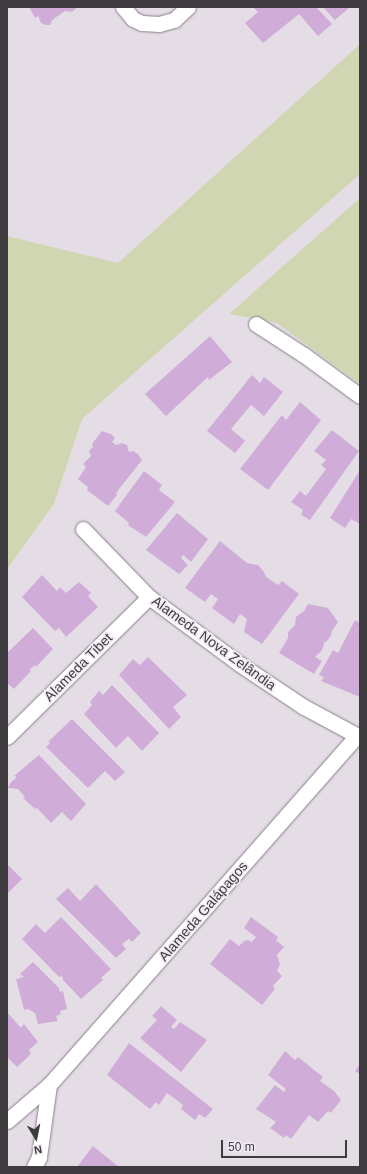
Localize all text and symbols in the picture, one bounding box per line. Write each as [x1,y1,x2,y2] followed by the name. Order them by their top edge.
[149,592,279,694] street label: Alameda Nova Zelândia
[40,629,116,705] street label: Alameda Tibet
[155,858,251,964] street label: Alameda Galápagos
[16,1118,56,1158] north arrow
[223,1132,349,1158] scale bar
[228,1140,255,1154] text: 50 m
[33,1143,43,1156] text: N

